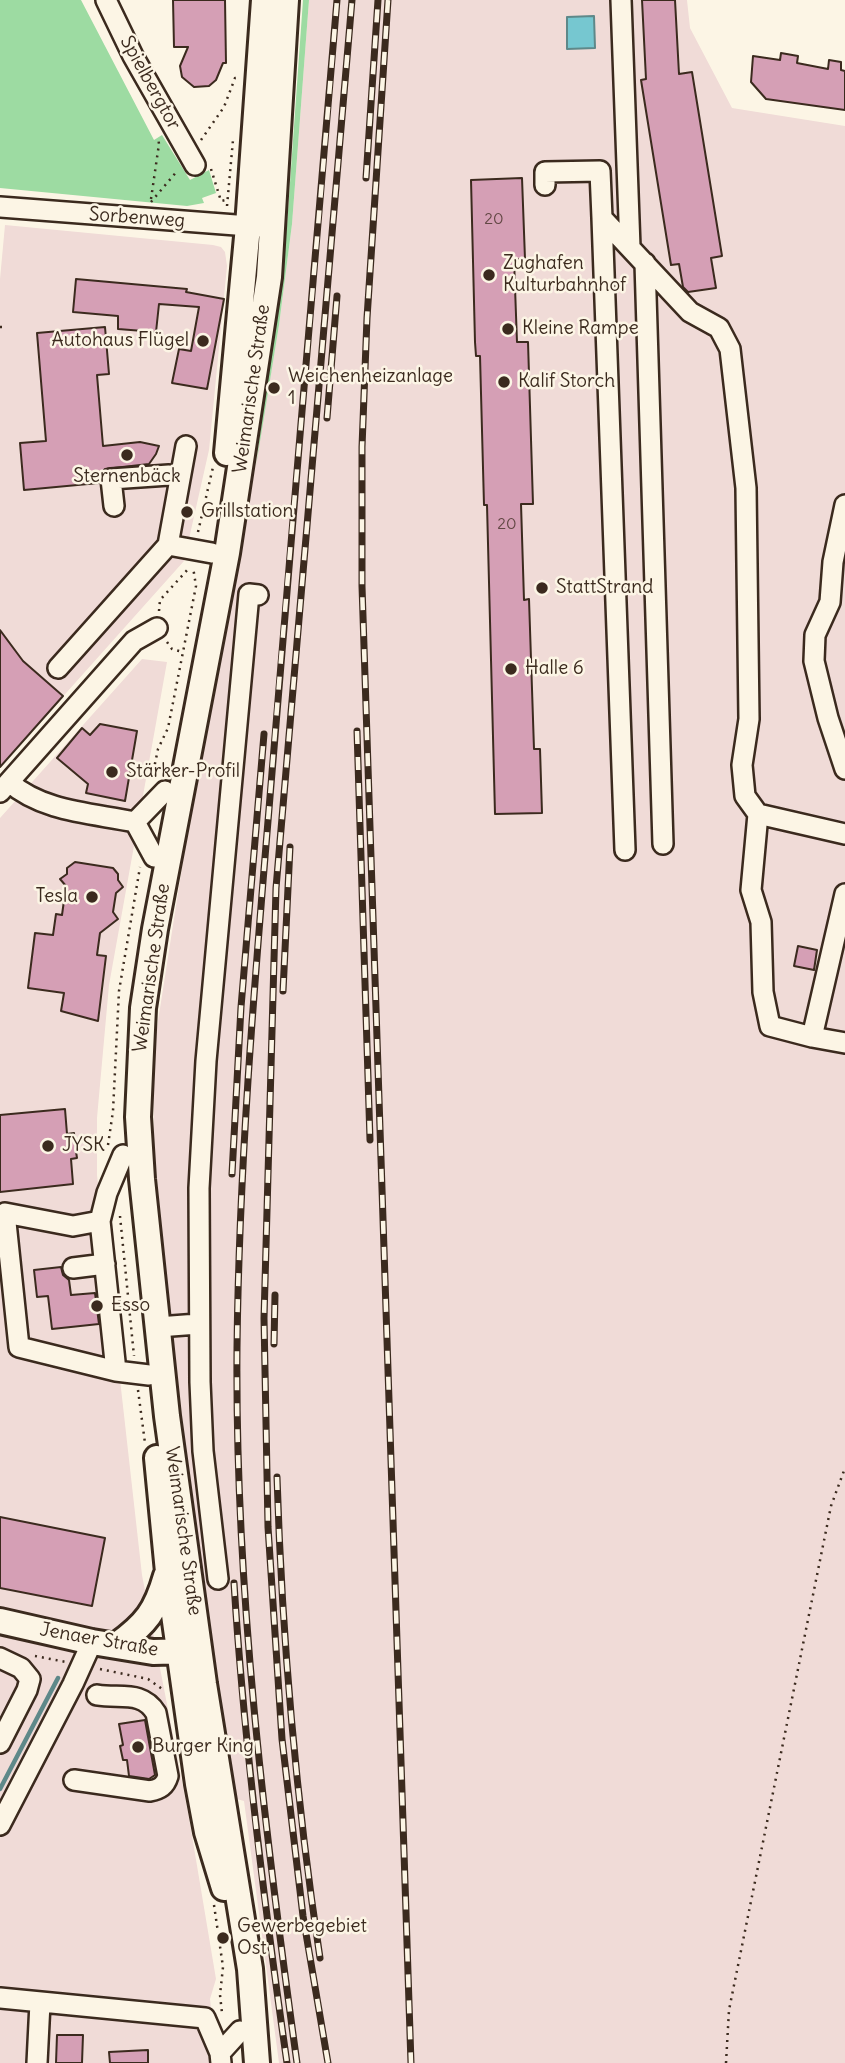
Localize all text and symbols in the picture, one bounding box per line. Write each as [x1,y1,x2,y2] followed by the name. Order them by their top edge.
[115,32,185,134] street label: Spielbergtor
[88,203,186,233] street label: Sorbenweg
[484,209,504,229] house number: 20
[503,253,626,297] place label: Zughafen Kulturbahnhof
[481,267,497,283] marker: Zughafen Kulturbahnhof
[229,303,275,475] street label: Weimarische Straße
[522,318,639,340] place label: Kleine Rampe
[500,321,516,337] marker: Kleine Rampe
[52,330,189,352] place label: Autohaus Flügel
[195,333,211,349] marker: Autohaus Flügel
[288,366,453,410] place label: Weichenheizanlage 1
[518,371,615,393] place label: Kalif Storch
[496,374,512,390] marker: Kalif Storch
[266,380,282,396] marker: Weichenheizanlage 1
[119,447,135,463] marker: Sternenbäck
[73,466,181,488] place label: Sternenbäck
[201,501,293,523] place label: Grillstation
[179,504,195,520] marker: Grillstation
[497,514,517,534] house number: 20
[556,577,654,599] place label: StattStrand
[534,580,550,596] marker: StattStrand
[525,658,584,680] place label: Halle 6
[503,661,519,677] marker: Halle 6
[126,761,240,783] place label: Stärker-Profil
[104,764,120,780] marker: Stärker-Profil
[129,882,175,1054] street label: Weimarische Straße
[35,886,78,908] place label: Tesla
[84,889,100,905] marker: Tesla
[62,1135,105,1157] place label: JYSK
[40,1138,56,1154] marker: JYSK
[111,1295,150,1317] place label: Esso
[89,1298,105,1314] marker: Esso
[160,1445,206,1617] street label: Weimarische Straße
[38,1618,160,1662] street label: Jenaer Straße
[152,1736,254,1758] place label: Burger King
[130,1739,146,1755] marker: Burger King
[237,1916,367,1960] place label: Gewerbegebiet Ost
[215,1930,231,1946] marker: Gewerbegebiet Ost

